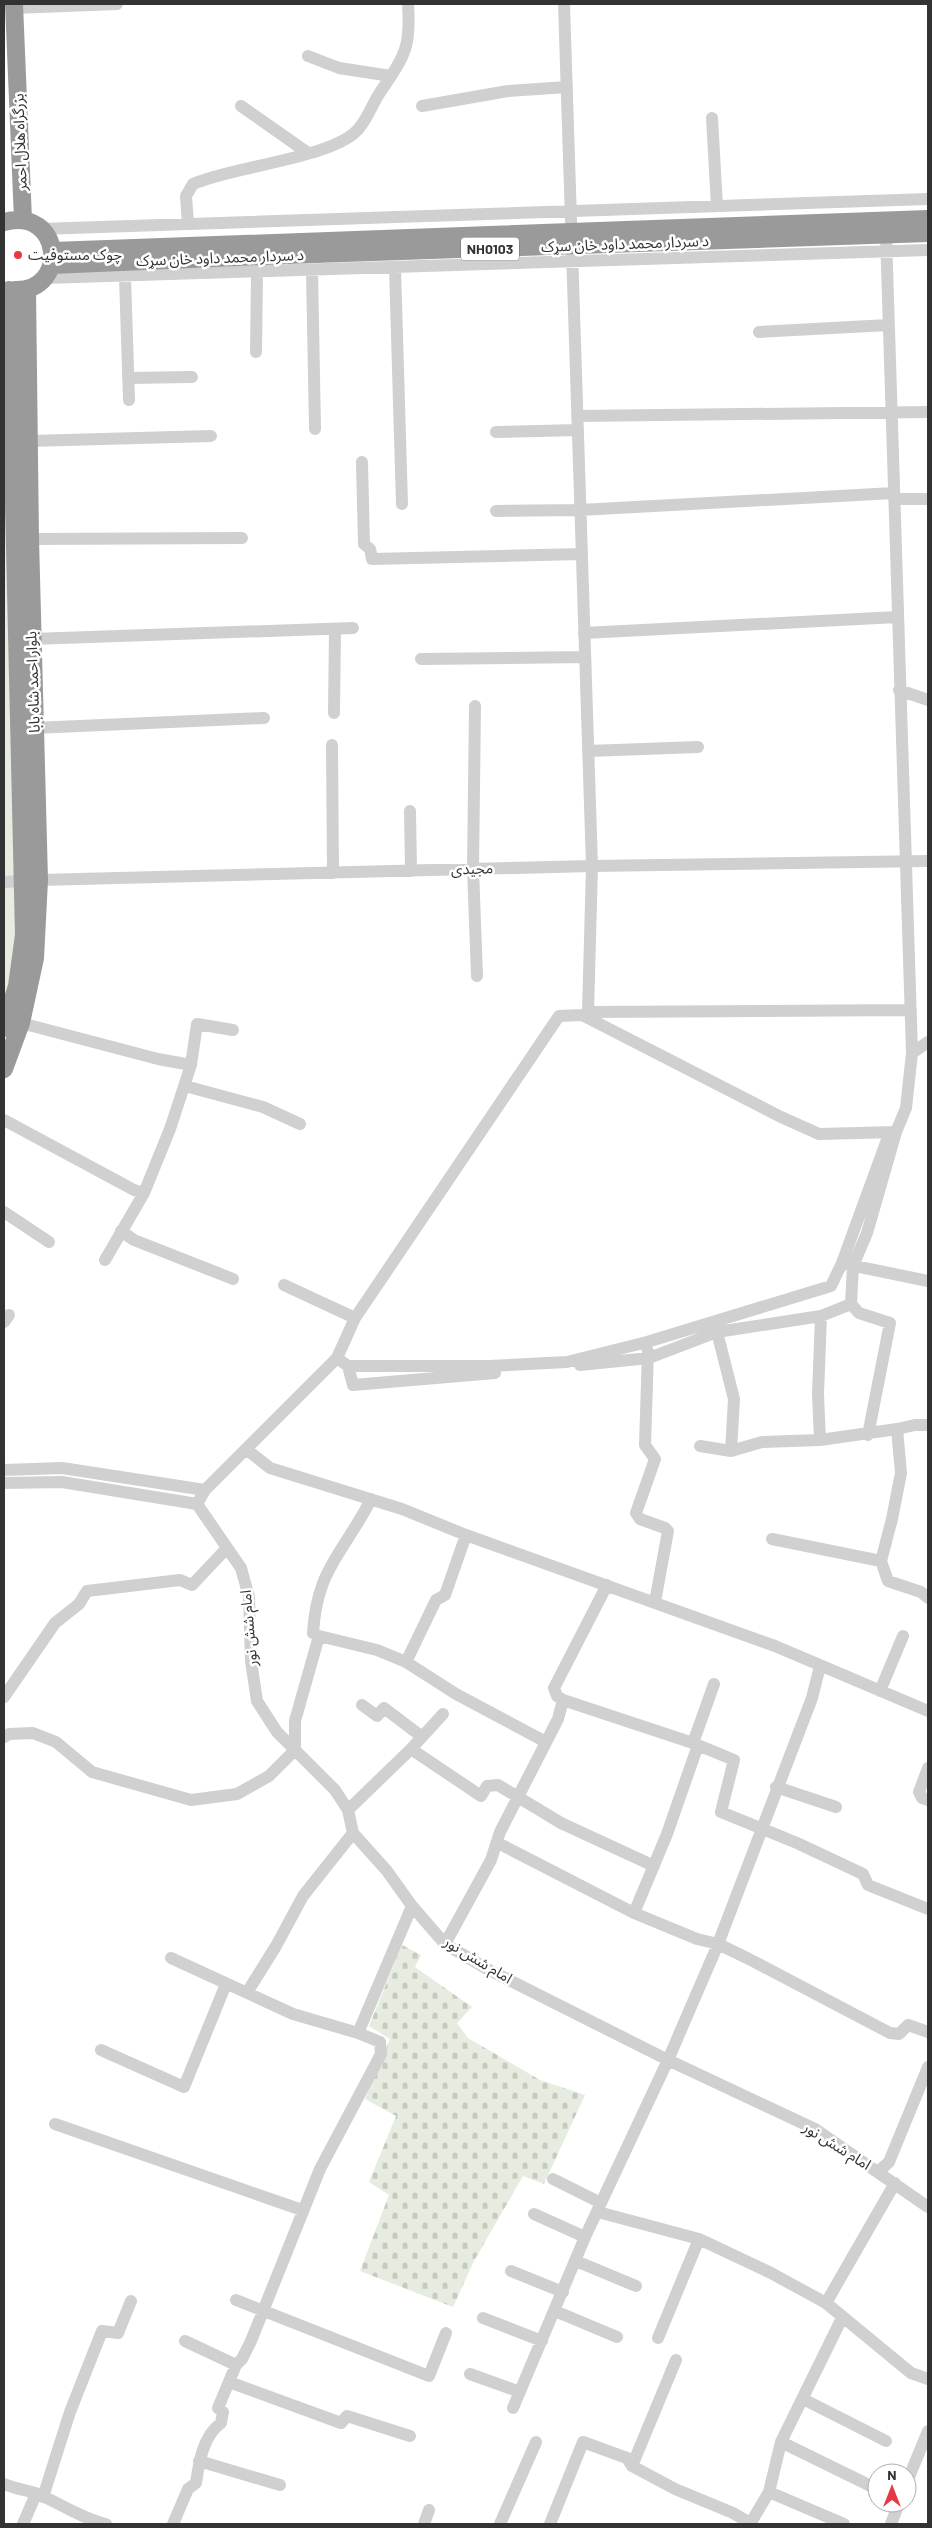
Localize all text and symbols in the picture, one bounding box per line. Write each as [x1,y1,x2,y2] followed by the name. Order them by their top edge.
[8,93,31,192] street label: بزرگراه هلال احمر
[541,231,709,256] street label: د سردار محمد داود خان سړک
[461,238,519,260] road number: NH0103
[28,245,122,265] place label: چوک مستوفیت
[136,245,304,270] street label: د سردار محمد داود خان سړک
[12,249,24,261] marker: چوک مستوفیت
[21,631,44,733] street label: بلوار احمد شاه بابا
[450,858,494,879] street label: مجیدی
[236,1589,263,1668] street label: امام شش نور
[439,1931,516,1989] street label: امام شش نور
[798,2117,875,2176] street label: امام شش نور
[867,2463,917,2513] north arrow
[887,2466,897,2483] text: N

